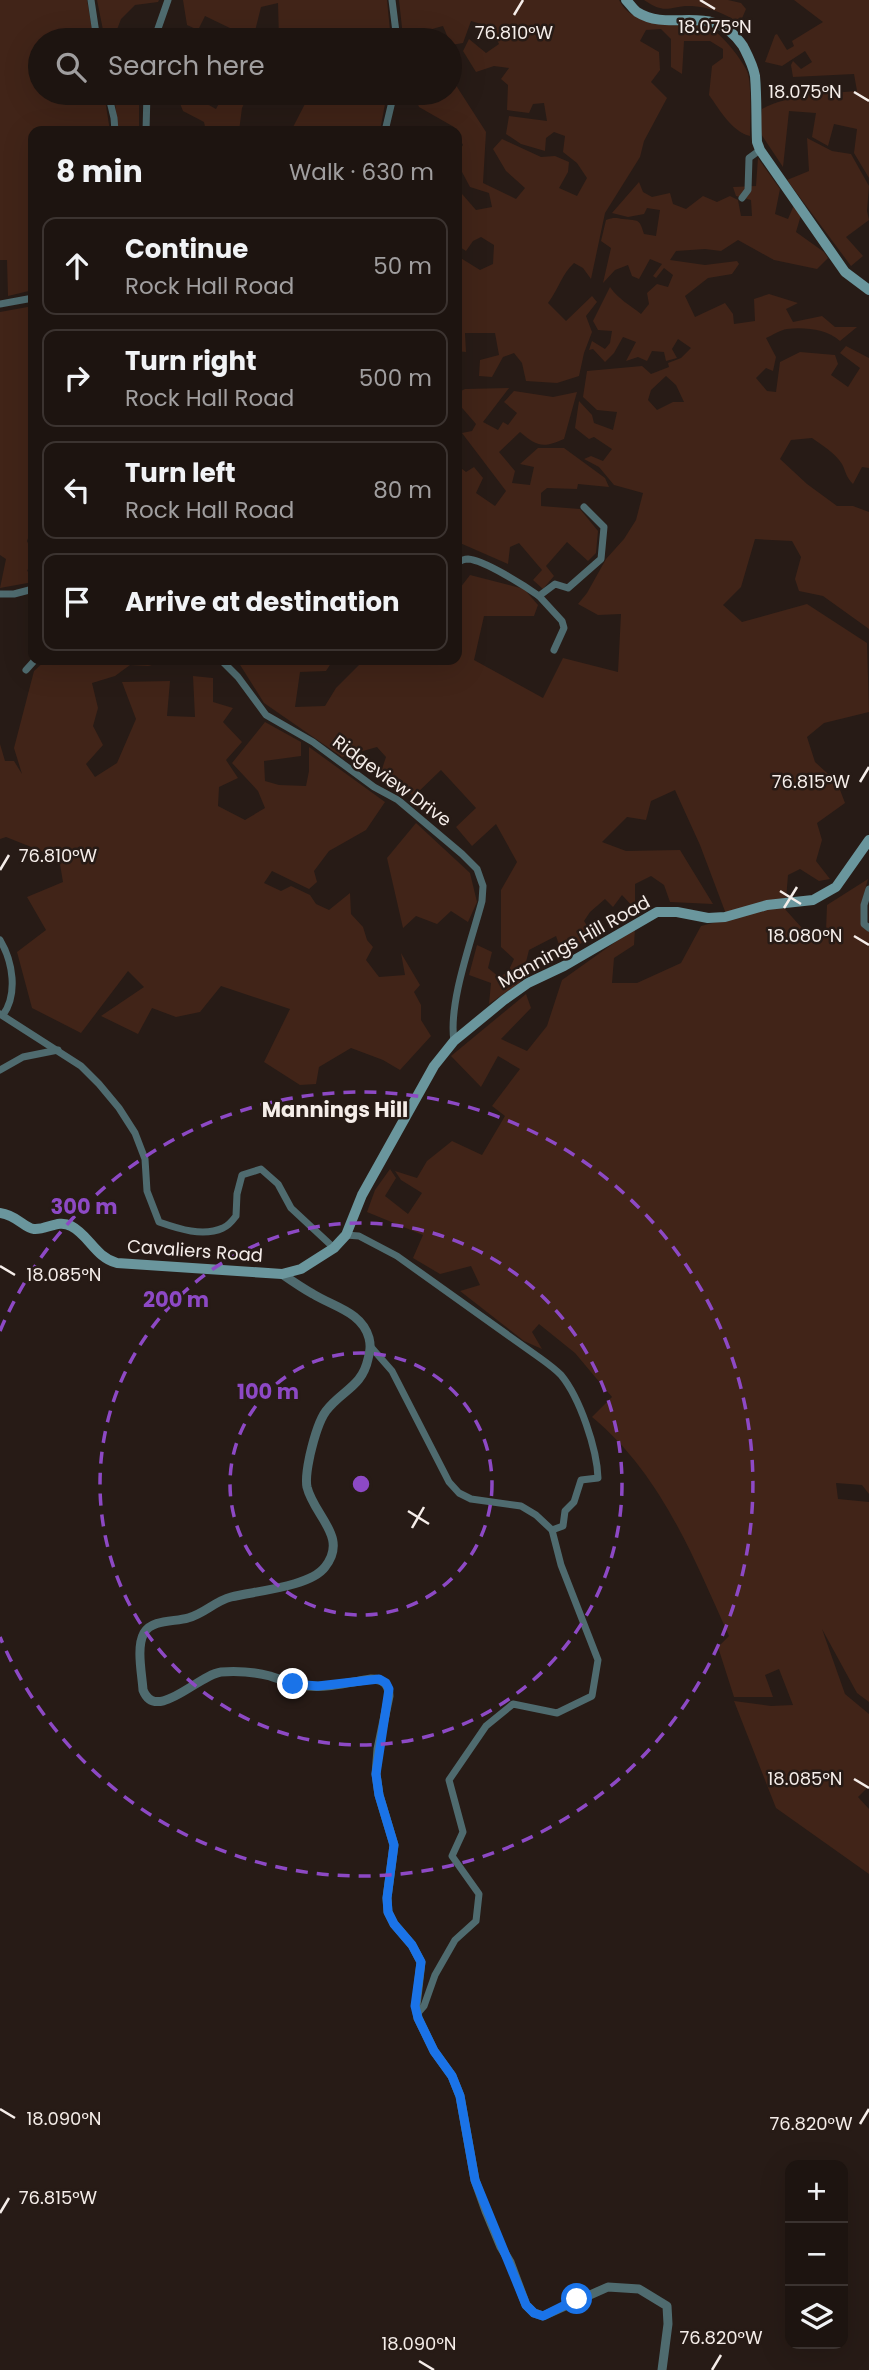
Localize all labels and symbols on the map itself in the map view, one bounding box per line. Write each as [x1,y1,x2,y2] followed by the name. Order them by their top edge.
[678,14,752,39] text: 18.075°N
[475,20,554,45] text: 76.810°W
[768,79,842,104] text: 18.075°N
[328,729,457,832] street label: Ridgeview Drive
[772,769,851,794] text: 76.815°W
[19,843,98,868] text: 76.810°W
[493,889,654,994] street label: Mannings Hill Road
[768,923,842,948] text: 18.080°N
[262,1095,408,1124] district label: Mannings Hill
[51,1192,117,1221] text: 300 m
[126,1233,264,1268] street label: Cavaliers Road
[27,1262,101,1287] text: 18.085°N
[143,1285,209,1314] text: 200 m
[237,1377,299,1406] text: 100 m
[349,1472,373,1496] centre of rings
[277,1668,308,1699] route end
[768,1766,842,1791] text: 18.085°N
[27,2106,101,2131] text: 18.090°N
[770,2111,853,2136] text: 76.820°W
[19,2185,98,2210] text: 76.815°W
[561,2283,592,2314] route start
[680,2325,763,2350] text: 76.820°W
[382,2331,456,2356] text: 18.090°N

